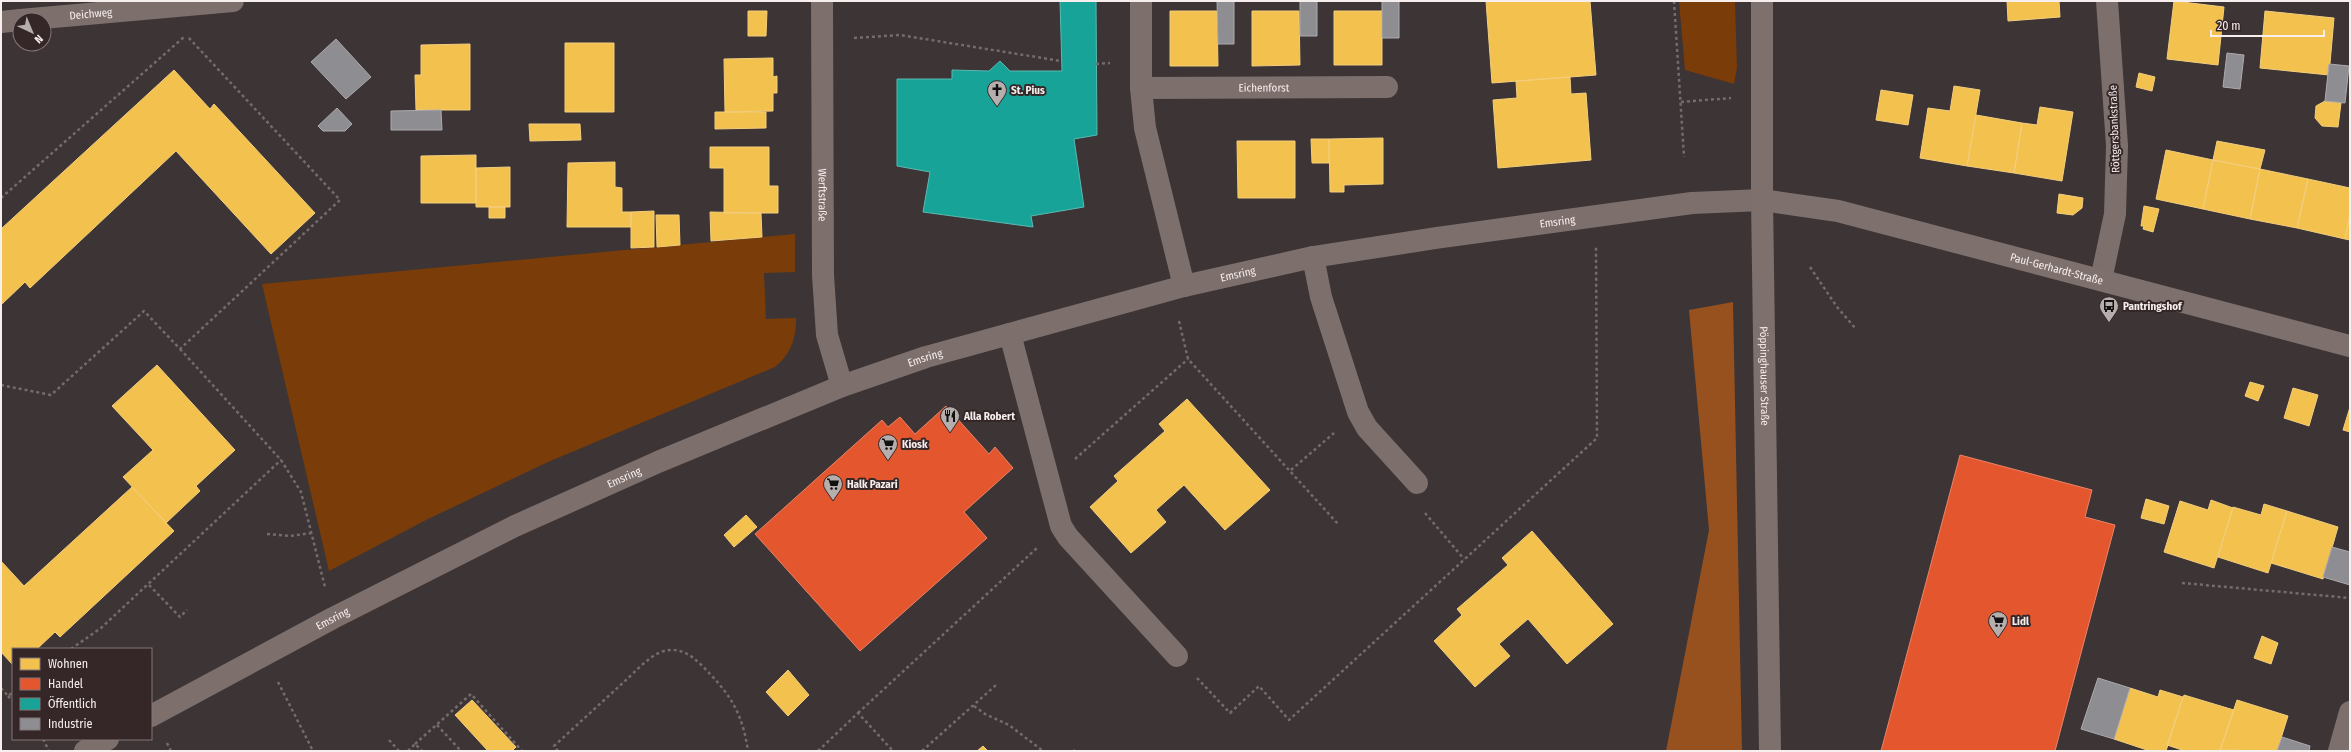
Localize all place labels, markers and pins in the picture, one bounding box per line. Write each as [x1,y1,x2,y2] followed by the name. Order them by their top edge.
[986,79,1008,107] church icon: St. Pius
[1011,84,1045,97] place label: St. Pius
[2098,295,2120,323] bus stop icon: Pantringshof
[2123,300,2183,313] place label: Pantringshof
[939,405,961,433] restaurant icon: Alla Robert
[963,410,1015,423] place label: Alla Robert
[877,433,899,461] supermarket icon: Kiosk
[902,438,928,451] place label: Kiosk
[822,473,844,501] supermarket icon: Halk Pazari
[847,478,898,491] place label: Halk Pazari
[1987,610,2009,638] supermarket icon: Lidl
[2012,615,2030,628] place label: Lidl

